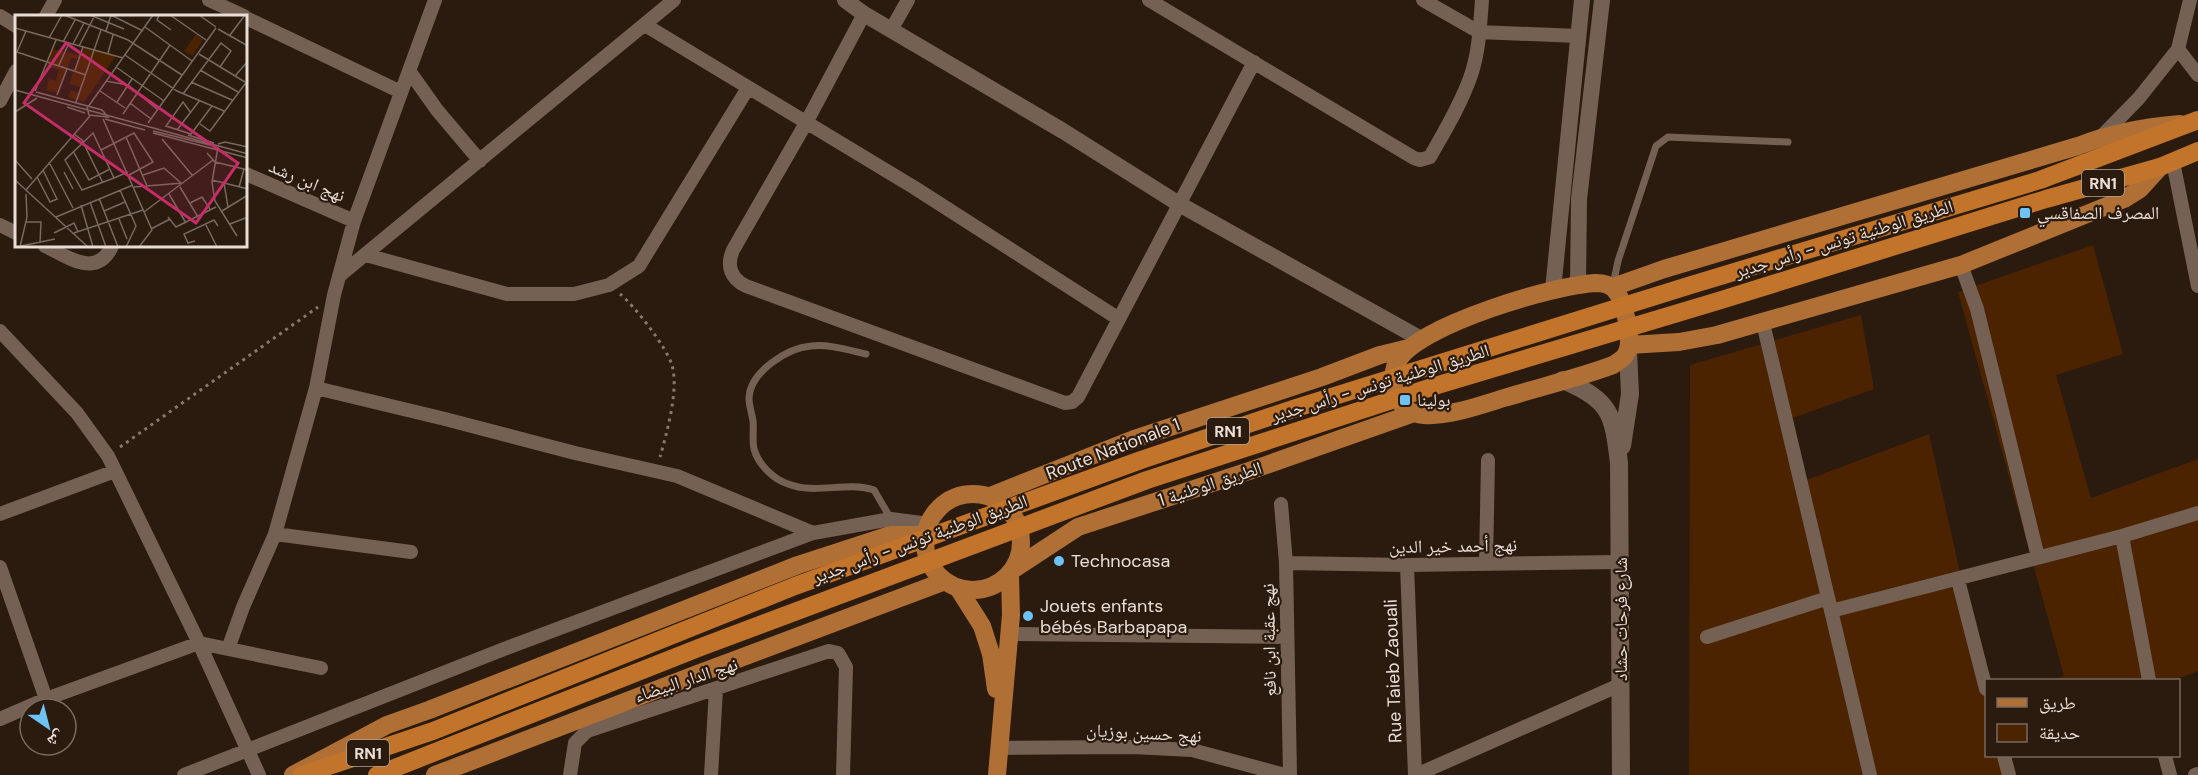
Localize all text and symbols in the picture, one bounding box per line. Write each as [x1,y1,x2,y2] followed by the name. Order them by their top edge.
[15,15,248,248] inset map
[265,154,349,208] street label: نهج ابن رشد
[2082,170,2124,196] road number: RN1
[1731,194,1956,284] street label: الطريق الوطنية تونس - رأس جدير
[2037,201,2159,228] place label: المصرف الصفاقسي
[2018,206,2032,220] marker: المصرف الصفاقسي
[1267,338,1492,428] street label: الطريق الوطنية تونس - رأس جدير
[1417,388,1451,412] place label: بولينا
[1398,393,1412,407] marker: بولينا
[1043,412,1183,486] street label: Route Nationale 1
[1207,418,1249,444] road number: RN1
[1155,456,1265,512] street label: الطريق الوطنية 1
[808,489,1031,589] street label: الطريق الوطنية تونس - رأس جدير
[1389,533,1517,559] street label: نهج أحمد خير الدين
[1071,549,1170,573] place label: Technocasa
[1052,554,1066,568] marker: Technocasa
[1609,557,1633,681] street label: شارع فرحات حشاد
[1256,583,1282,697] street label: نهج عقبة ابن نافع
[1040,594,1187,639] place label: Jouets enfants bébés Barbapapa
[1378,599,1408,743] street label: Rue Taieb Zaouali
[1021,609,1035,623] marker: Jouets enfants bébés Barbapapa
[631,652,741,708] street label: نهج الدار البيضاء
[1985,679,2180,757] legend
[2039,691,2076,715] text: طريق
[18,697,78,757] north arrow
[1086,718,1202,748] street label: نهج حسين بوزيان
[2039,721,2080,745] text: حديقة
[43,725,69,752] text: ش
[347,740,389,766] road number: RN1

